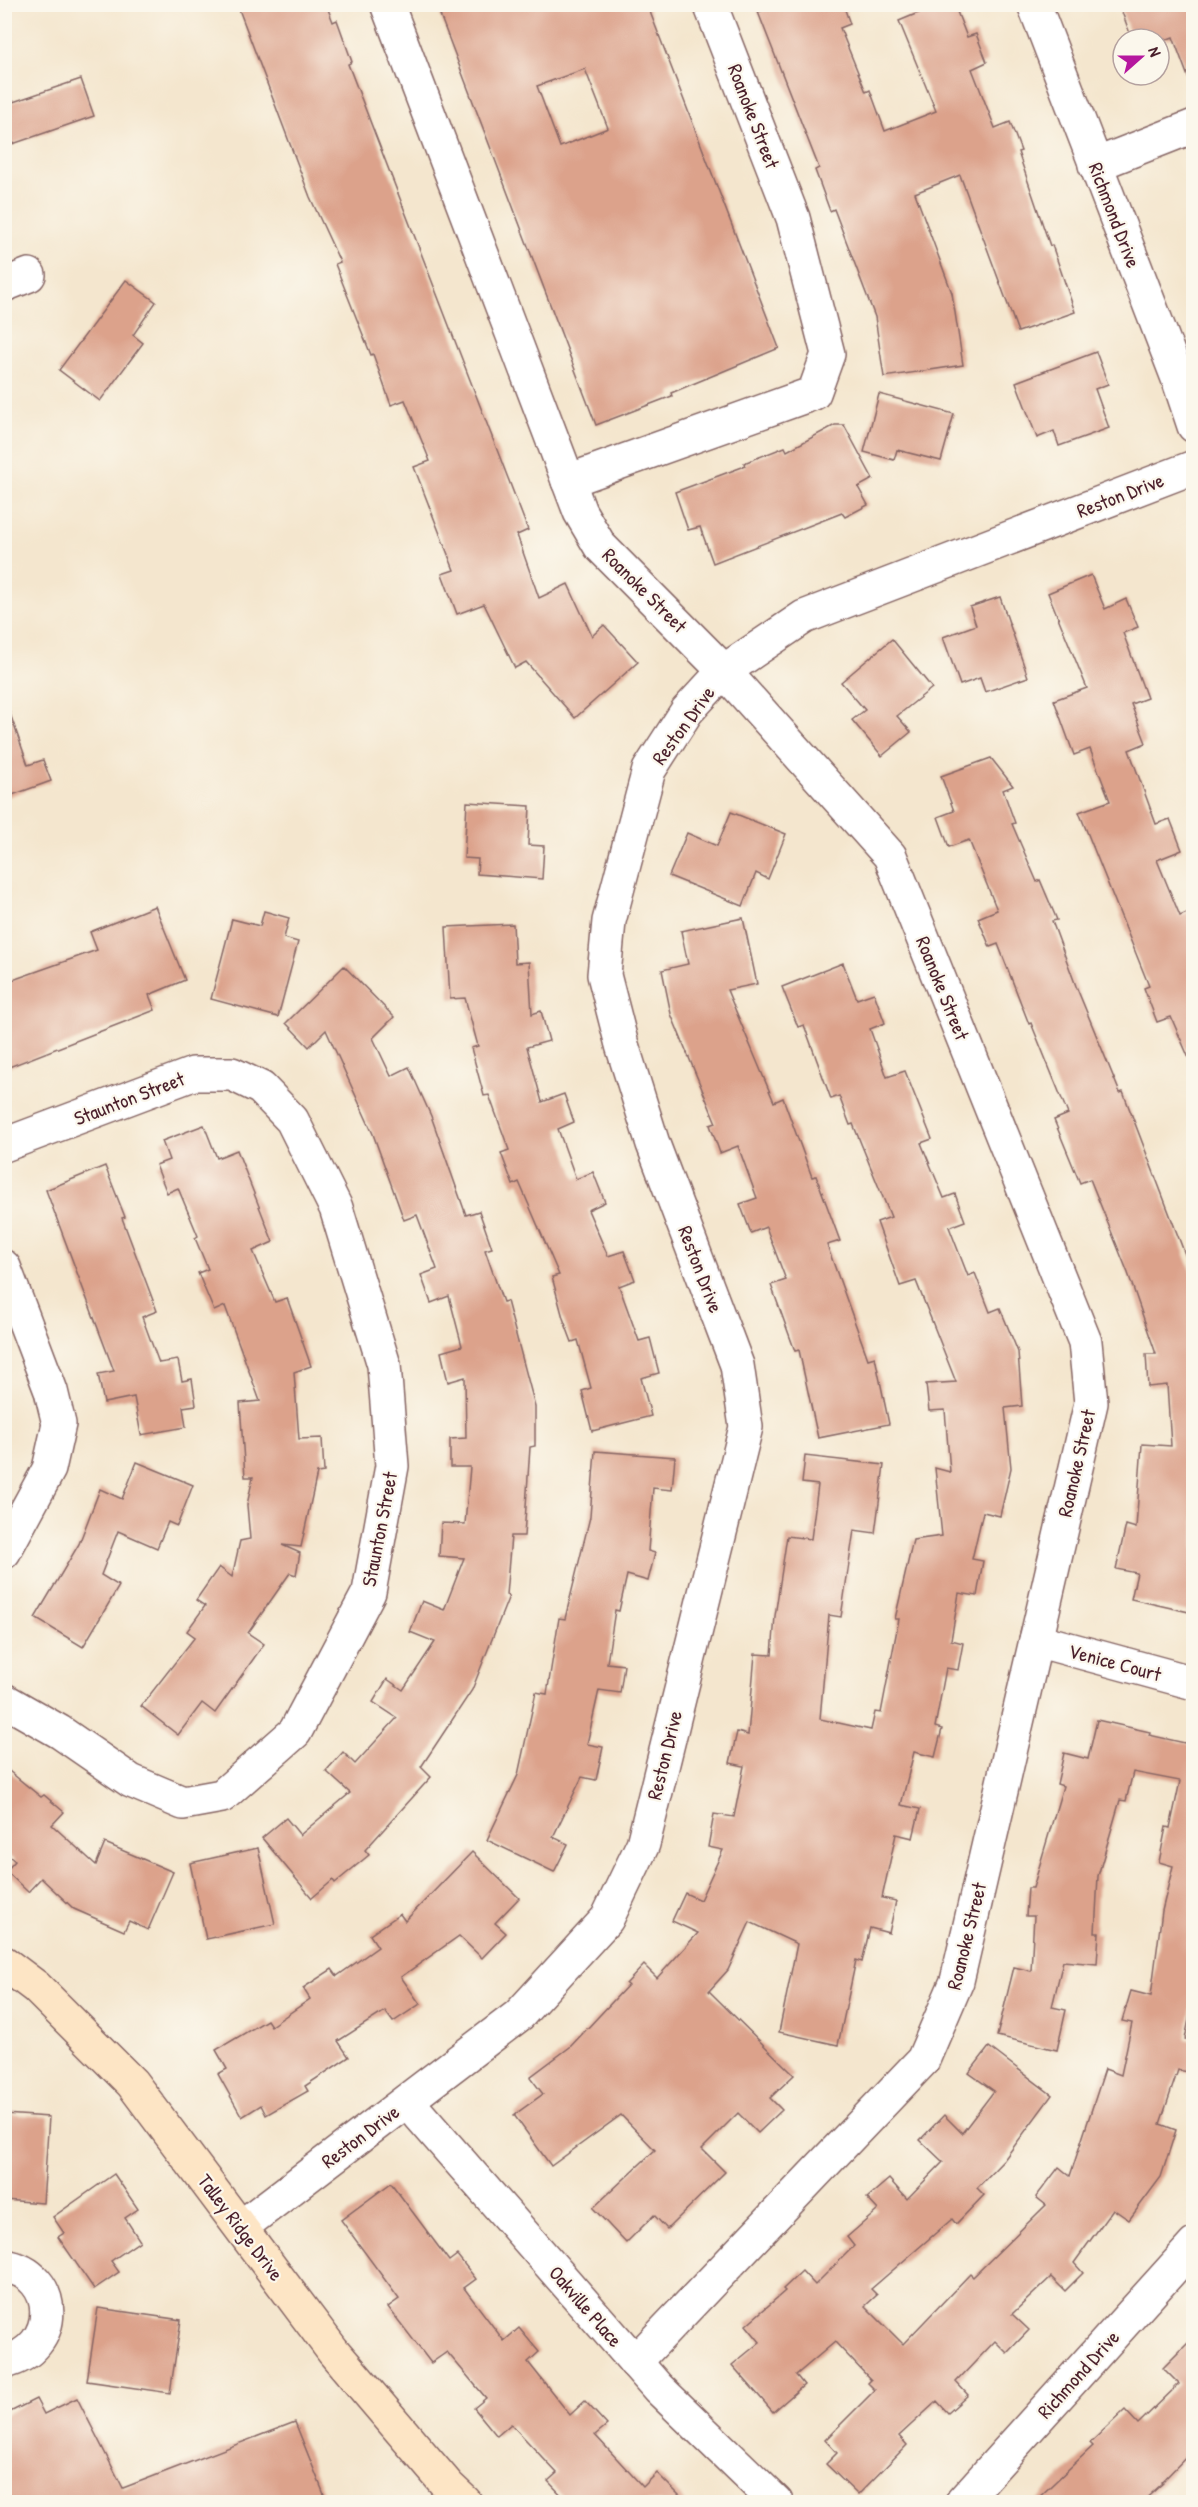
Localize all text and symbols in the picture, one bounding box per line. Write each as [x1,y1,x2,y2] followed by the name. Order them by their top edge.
[1111,27,1171,87] north arrow
[1143,44,1167,60] text: N
[722,60,787,173] street label: Roanoke Street
[1083,159,1147,271] street label: Richmond Drive
[1073,466,1167,524] street label: Reston Drive
[597,542,694,639] street label: Roanoke Street
[645,680,721,770] street label: Reston Drive
[910,932,976,1045] street label: Roanoke Street
[70,1064,189,1131] street label: Staunton Street
[672,1222,730,1316] street label: Reston Drive
[1051,1406,1102,1519] street label: Roanoke Street
[355,1468,404,1589] street label: Staunton Street
[1066,1637,1165,1688] street label: Venice Court
[640,1708,688,1802] street label: Reston Drive
[940,1879,993,1992] street label: Roanoke Street
[316,2098,404,2174] street label: Reston Drive
[192,2168,290,2286] street label: Talley Ridge Drive
[543,2260,629,2352] street label: Oakville Place
[1031,2324,1125,2424] street label: Richmond Drive

